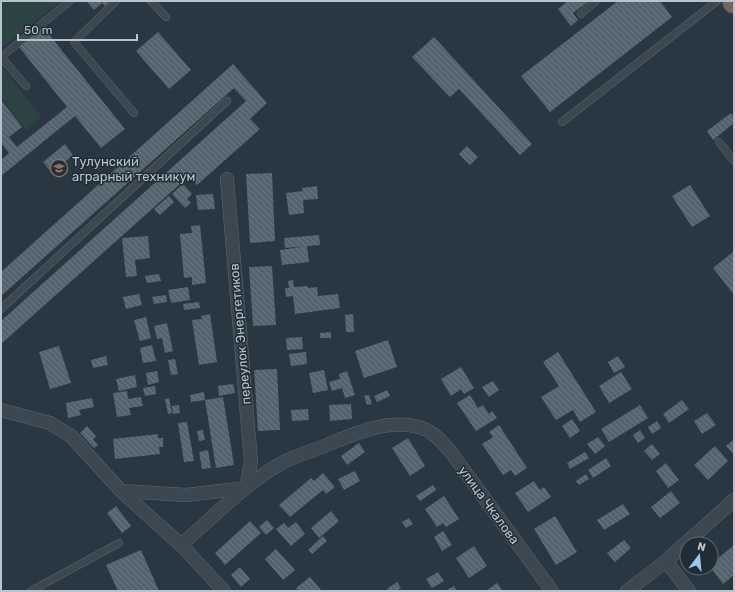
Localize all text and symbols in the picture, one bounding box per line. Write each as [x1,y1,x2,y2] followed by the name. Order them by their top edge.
[18,16,137,42] scale bar
[24,23,52,37] text: 50 m
[72,154,195,184] place label: Тулунский аграрный техникум
[49,158,69,178] school or university icon: Тулунский аграрный техникум
[226,263,254,405] street label: переулок Энергетиков
[456,463,522,547] street label: улица Чкалова
[679,536,719,576] north arrow
[696,540,707,554] text: N

